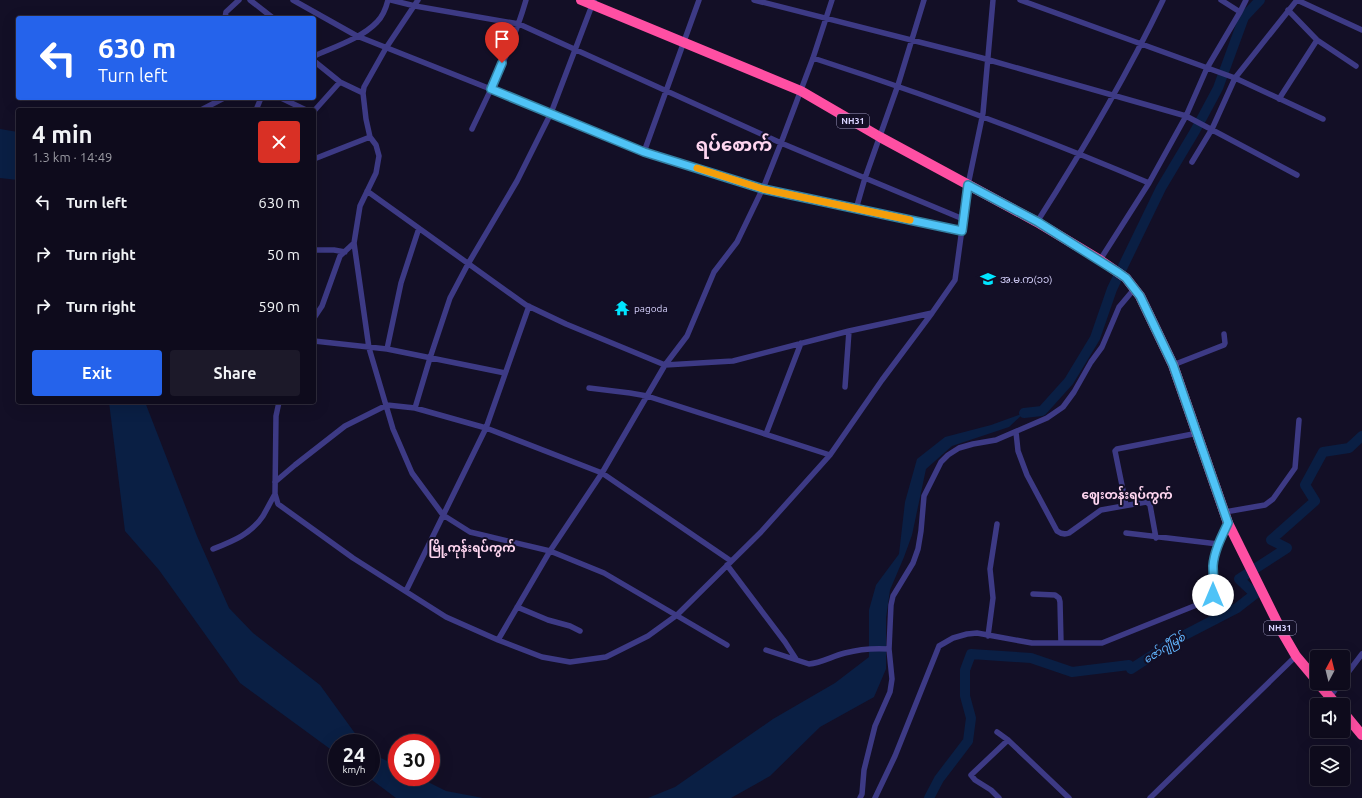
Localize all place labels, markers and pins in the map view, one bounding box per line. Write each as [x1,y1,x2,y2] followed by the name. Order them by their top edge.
[485,22,519,63] pin
[979,270,997,288] school or university icon: အ.မ.က(၁၁)
[1000,274,1052,285] place label: အ.မ.က(၁၁)
[613,299,631,317] temple icon: pagoda
[634,303,668,314] place label: pagoda

